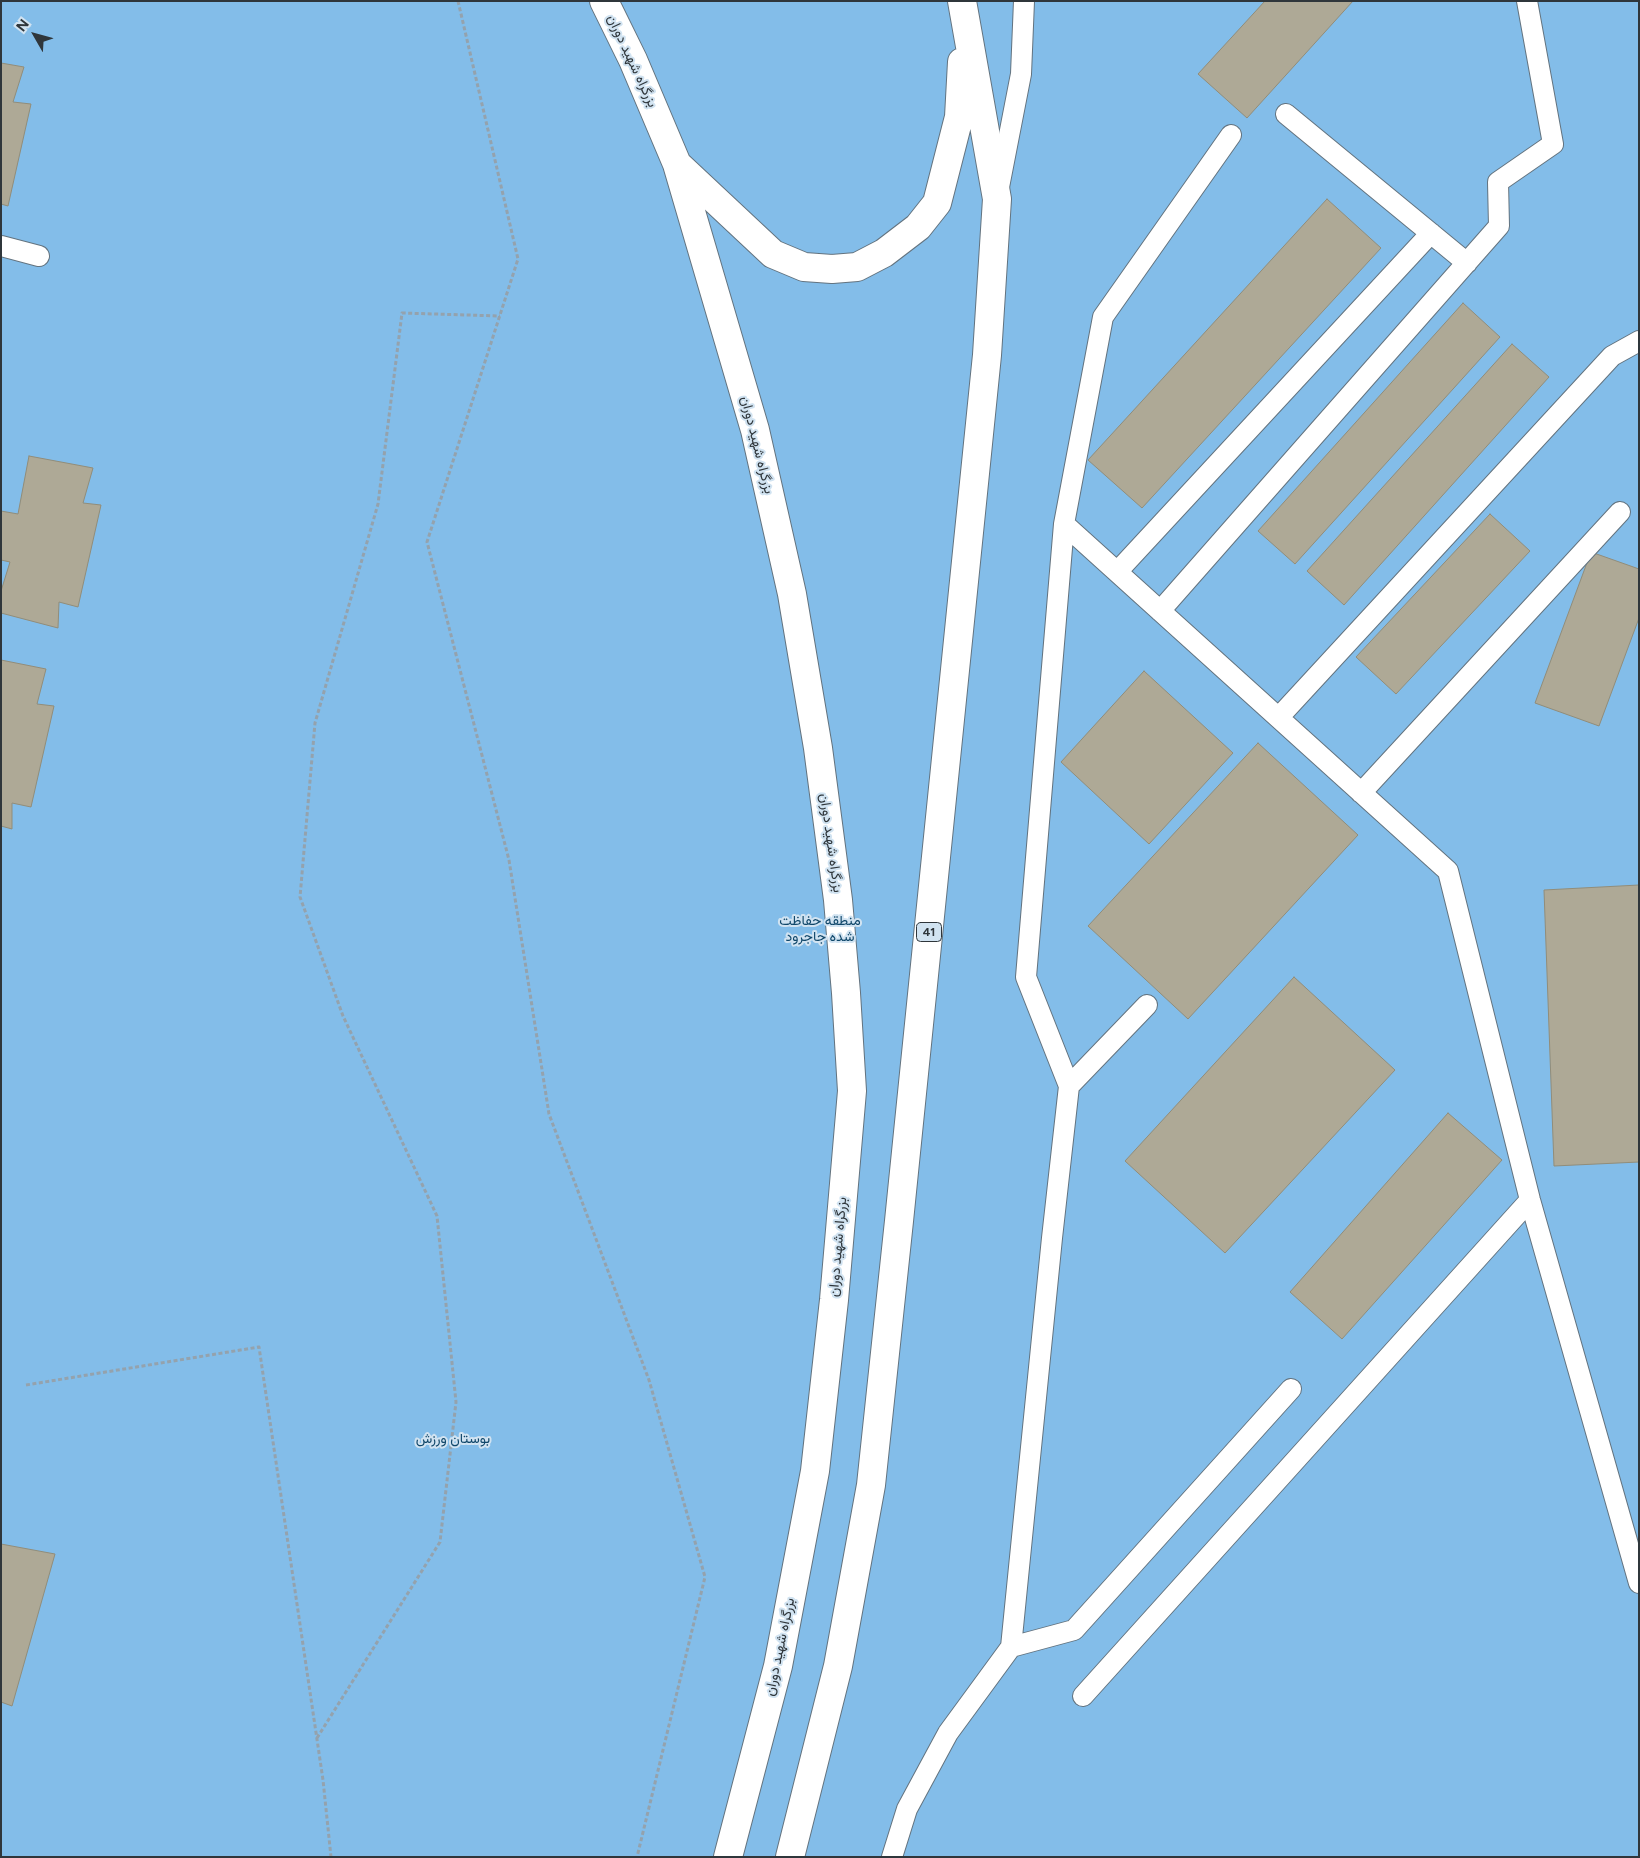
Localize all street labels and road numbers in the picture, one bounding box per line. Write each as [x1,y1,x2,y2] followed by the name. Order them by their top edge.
[603,12,661,110] street label: بزرگراه شهید دوران
[737,394,777,496] street label: بزرگراه شهید دوران
[816,792,846,894] street label: بزرگراه شهید دوران
[916,922,942,942] road number: 41
[825,1196,851,1298] street label: بزرگراه شهید دوران
[761,1596,799,1698] street label: بزرگراه شهید دوران

